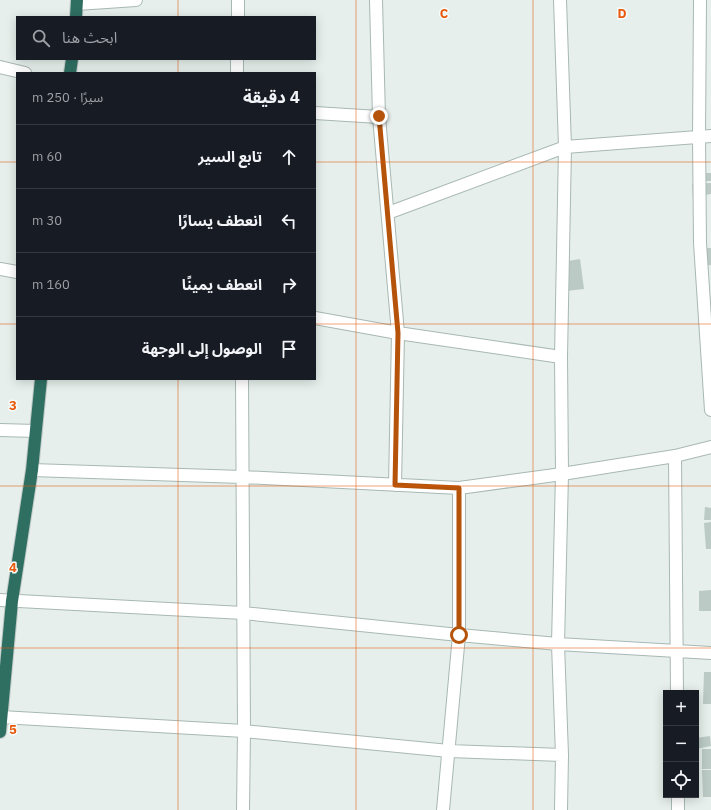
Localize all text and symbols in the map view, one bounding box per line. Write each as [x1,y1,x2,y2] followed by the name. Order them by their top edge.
[440,5,449,22] text: C
[617,5,627,22] text: D
[16,16,316,60] search box
[30,27,52,49] icon: search
[62,28,117,47] text: ابحث هنا
[243,86,300,108] text: 4 دقيقة
[32,89,103,106] text: سيرًا · 250 m
[370,107,388,125] route end
[278,146,300,168] icon: ahead
[198,147,262,166] text: تابع السير
[32,148,62,165] text: 60 m
[278,210,300,232] icon: left
[178,211,262,230] text: انعطف يسارًا
[32,212,62,229] text: 30 m
[278,274,300,296] icon: right
[182,275,262,294] text: انعطف يمينًا
[32,276,70,293] text: 160 m
[278,338,300,360] icon: arrive
[142,339,262,358] text: الوصول إلى الوجهة
[9,397,17,414] text: 3
[9,559,17,576] text: 4
[450,626,468,644] route start
[663,690,699,798] map controls
[663,690,699,726] button: +
[9,721,17,738] text: 5
[663,726,699,762] button: −
[663,762,699,798] button: locate

